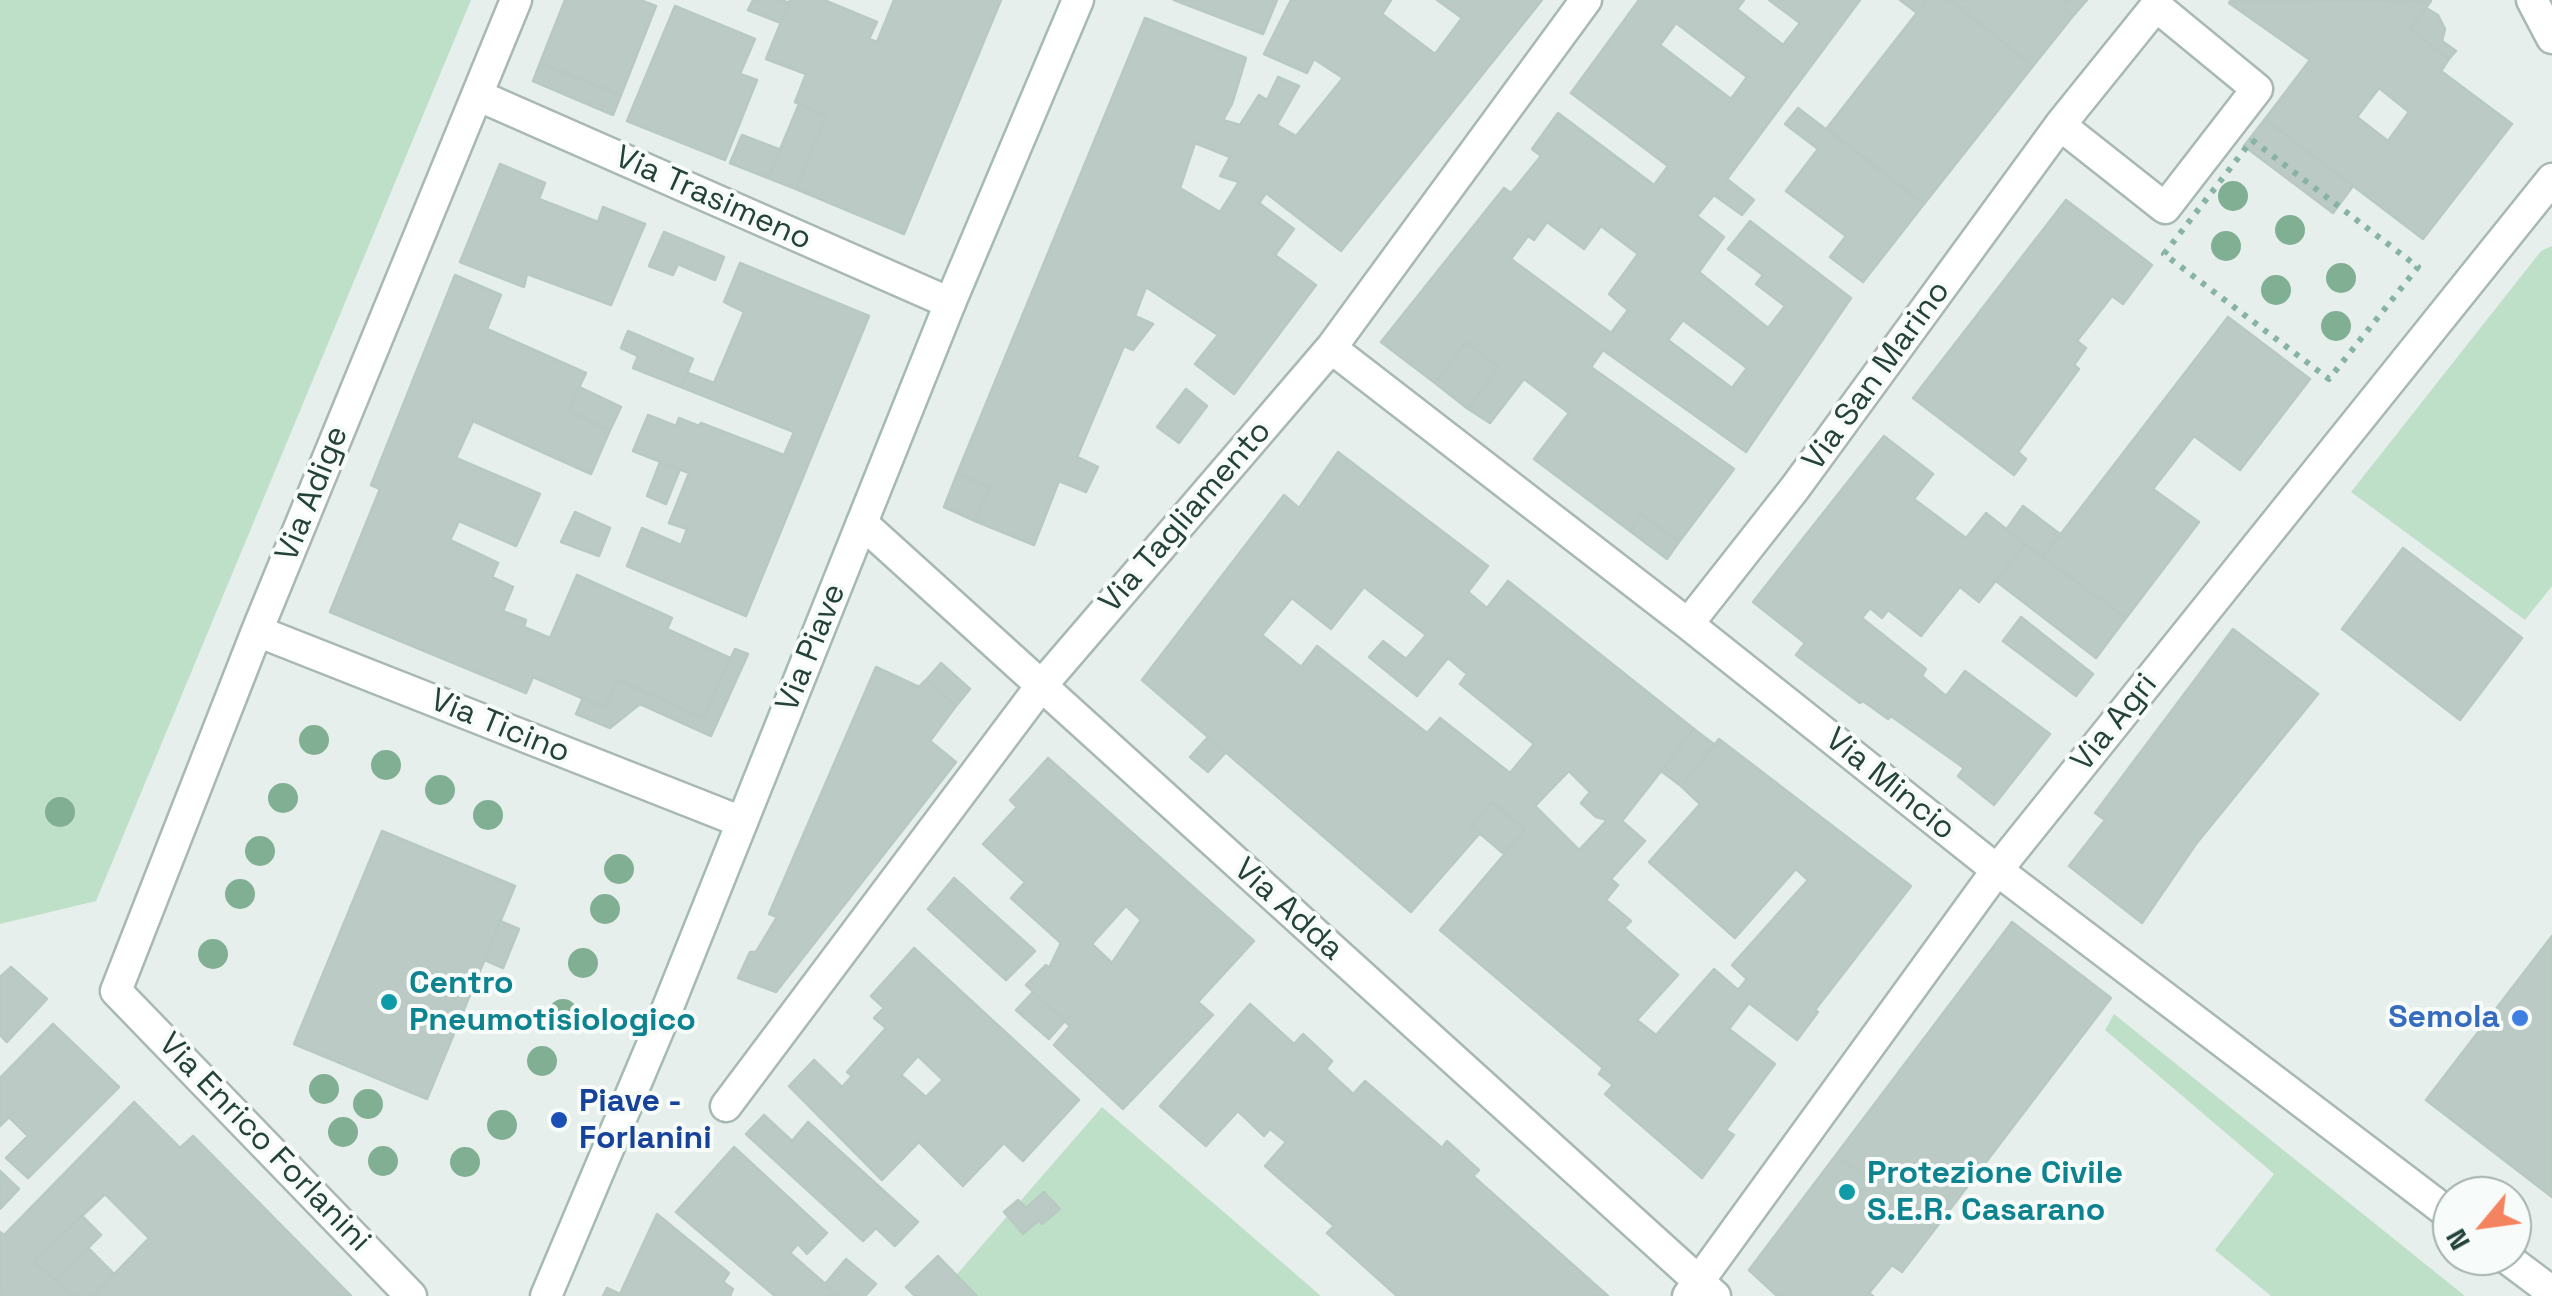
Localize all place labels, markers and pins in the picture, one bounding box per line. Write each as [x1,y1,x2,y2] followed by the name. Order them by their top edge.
[409,965,696,1040] place label: Centro Pneumotisiologico
[378,991,400,1013] marker: Centro Pneumotisiologico
[2388,999,2500,1037] place label: Semola
[2509,1007,2531,1029] marker: Semola
[579,1083,712,1158] place label: Piave - Forlanini
[548,1109,570,1131] marker: Piave - Forlanini
[1867,1155,2123,1230] place label: Protezione Civile S.E.R. Casarano
[1836,1181,1858,1203] marker: Protezione Civile S.E.R. Casarano

